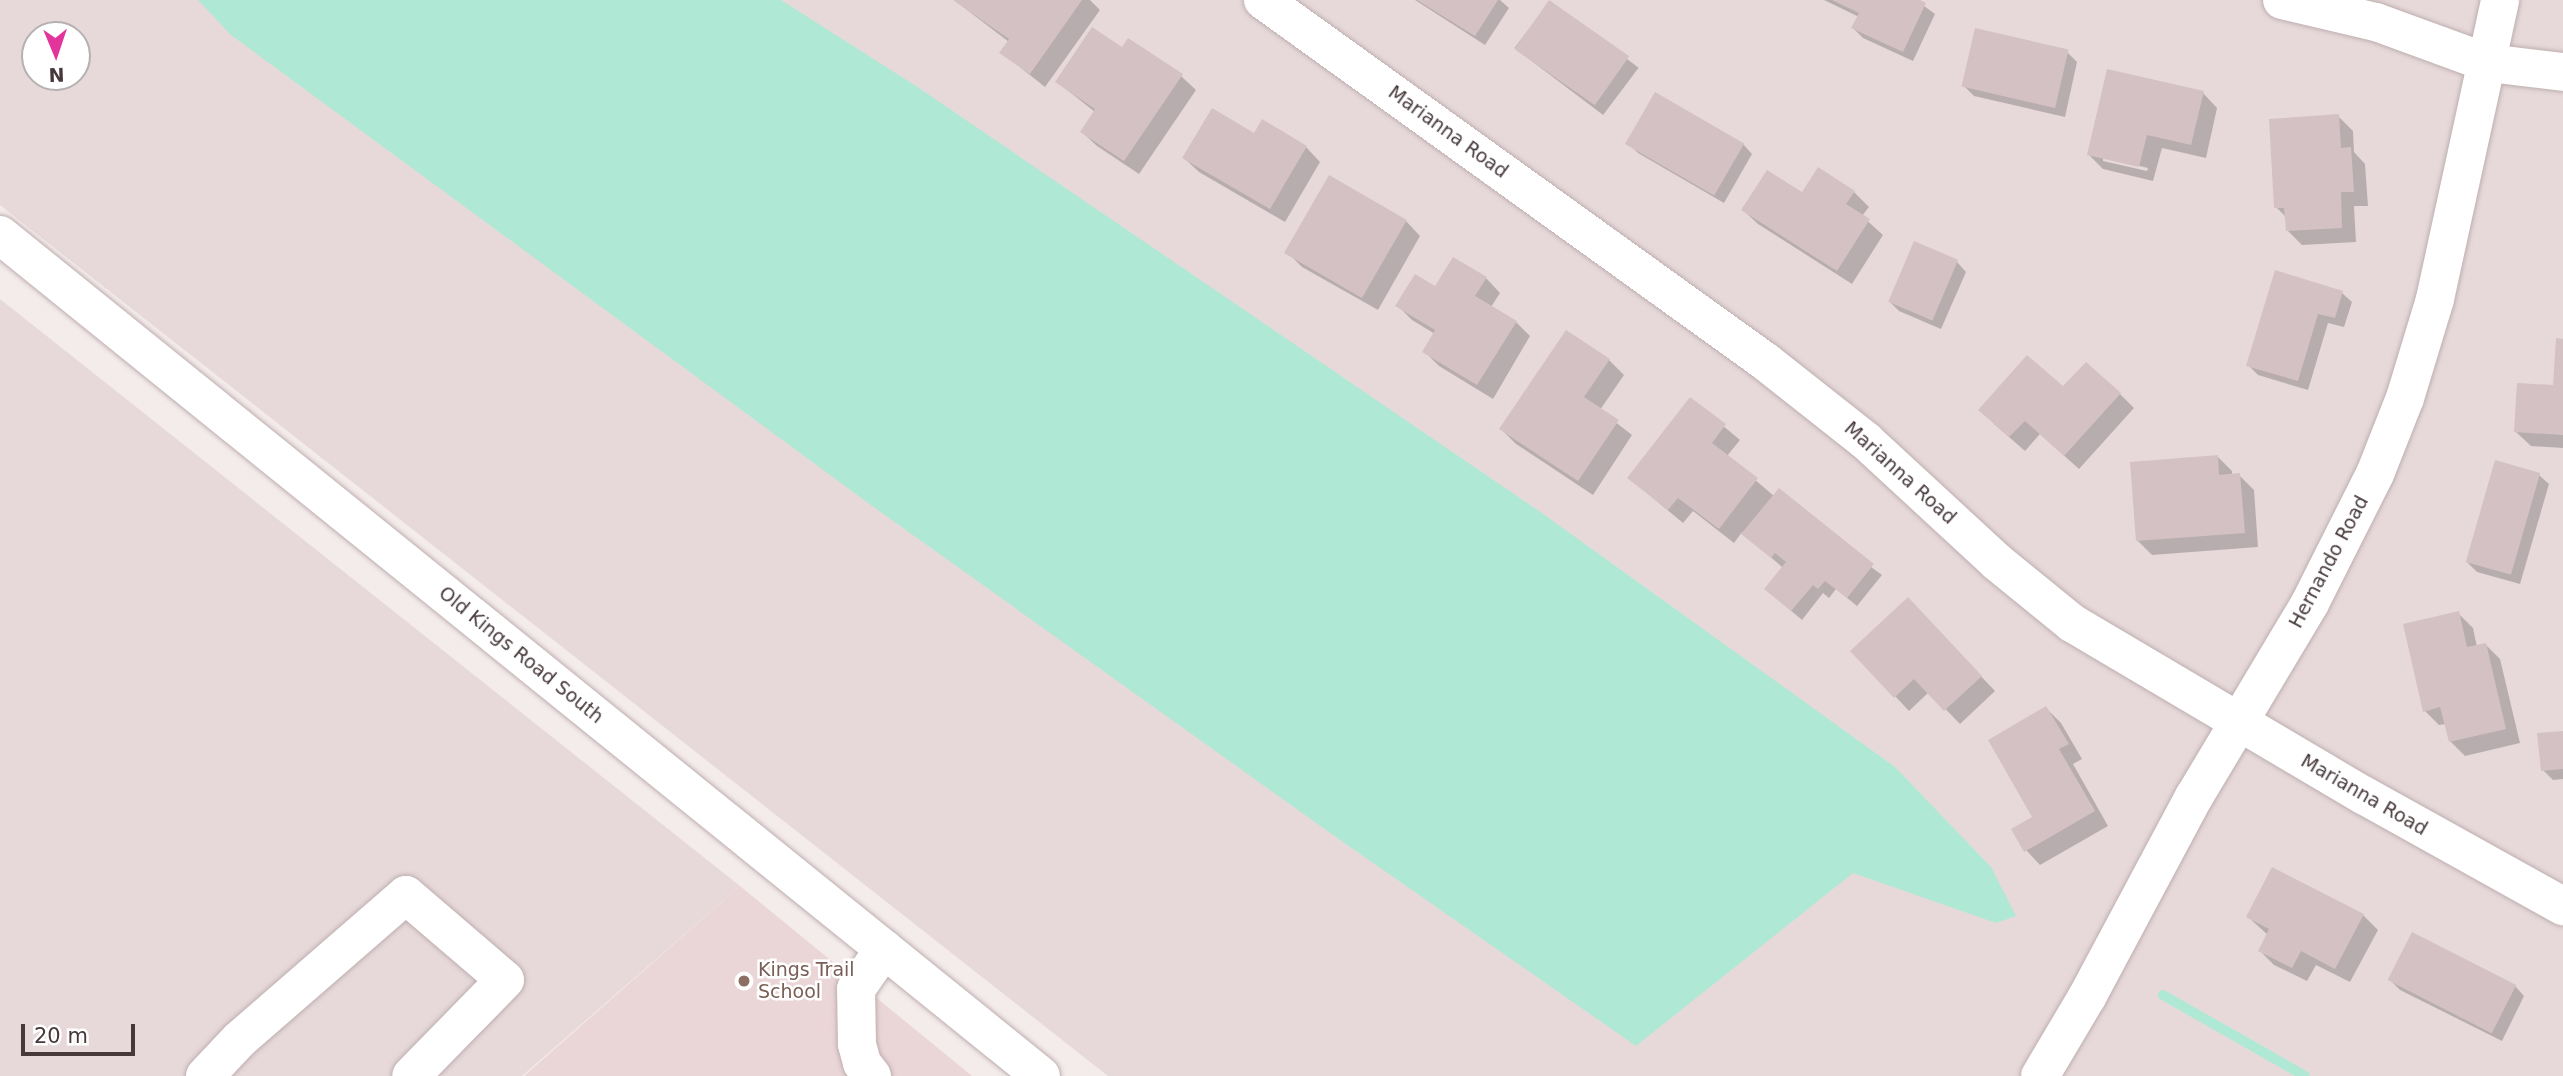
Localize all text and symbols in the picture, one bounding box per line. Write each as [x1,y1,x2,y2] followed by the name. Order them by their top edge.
[21,21,91,91] north arrow
[48,64,65,86] text: N
[1384,81,1512,183] street label: Marianna Road
[1840,417,1960,529] street label: Marianna Road
[2285,492,2373,632] street label: Hernando Road
[434,582,608,728] street label: Old Kings Road South
[2297,750,2431,840] street label: Marianna Road
[758,959,855,1003] place label: Kings Trail School
[736,973,752,989] marker: Kings Trail School
[24,1010,138,1054] scale bar
[34,1024,88,1048] text: 20 m

